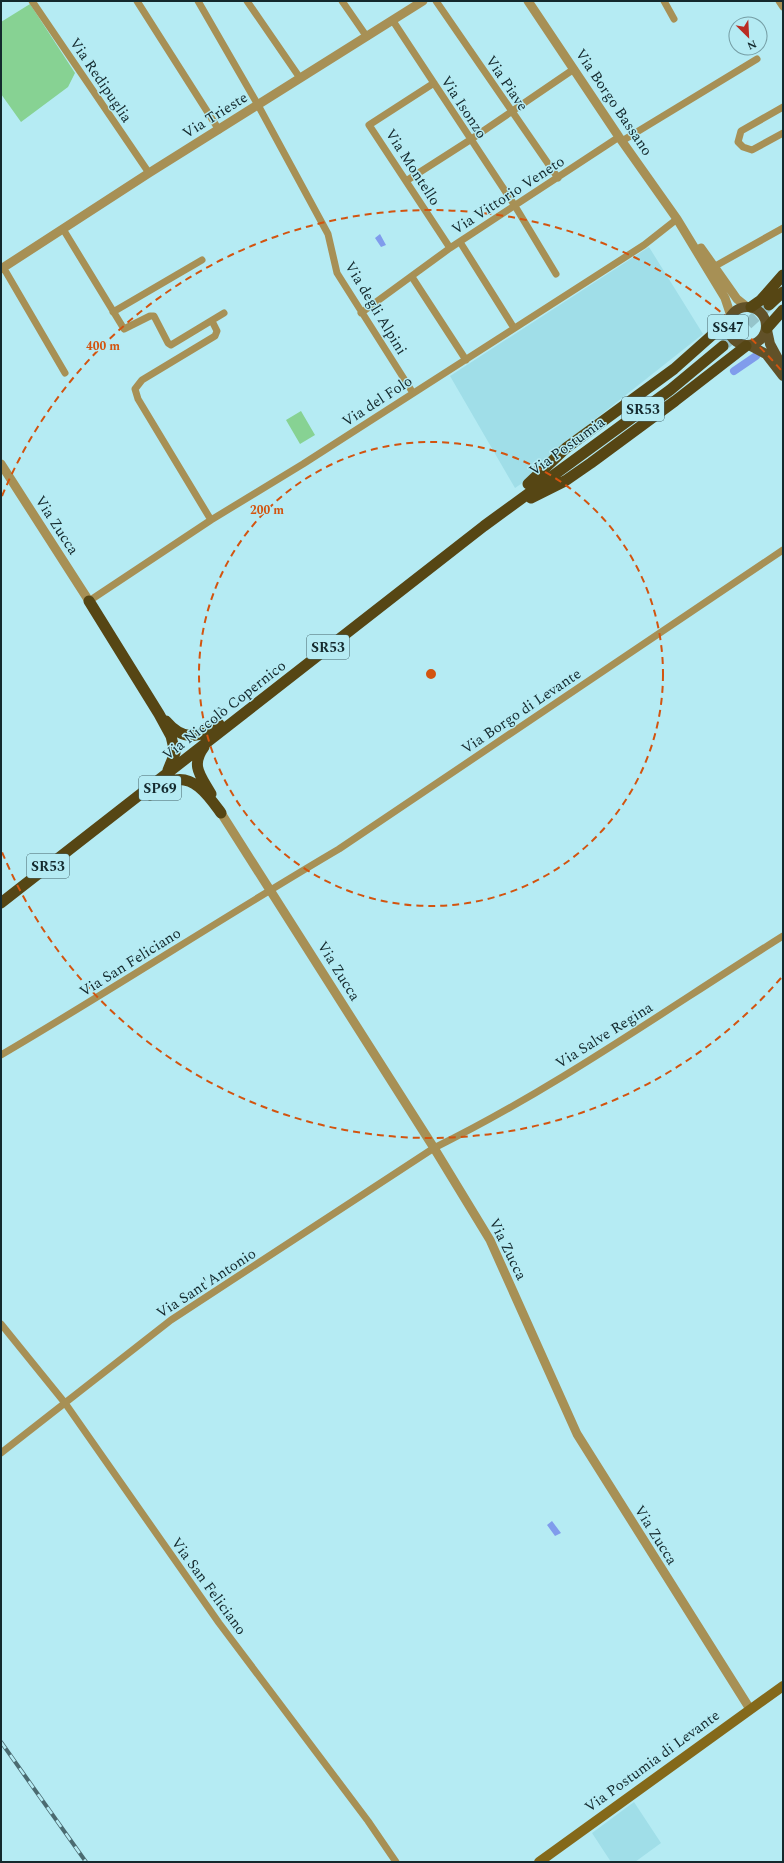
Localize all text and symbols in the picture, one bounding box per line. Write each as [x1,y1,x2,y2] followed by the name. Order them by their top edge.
[728,16,768,56] north arrow
[63,33,138,128] street label: Via Redipuglia
[744,35,759,54] text: N
[569,44,658,161] street label: Via Borgo Bassano
[479,51,534,116] street label: Via Piave
[435,71,493,143] street label: Via Isonzo
[178,86,252,145] street label: Via Trieste
[379,124,446,210] street label: Via Montello
[447,150,569,241] street label: Via Vittorio Veneto
[339,257,413,359] street label: Via degli Alpini
[708,315,748,339] road number: SS47
[86,337,120,356] text: 400 m
[337,370,417,433] street label: Via del Folo
[622,397,664,421] road number: SR53
[524,411,611,482] street label: Via Postumia
[29,491,85,560] street label: Via Zucca
[250,501,284,520] text: 200 m
[307,635,349,659] road number: SR53
[157,655,291,766] street label: Via Niccolò Copernico
[457,663,586,760] street label: Via Borgo di Levante
[424,667,438,681] centre of rings
[139,776,181,800] road number: SP69
[27,854,69,878] road number: SR53
[75,922,186,1003] street label: Via San Feliciano
[311,937,366,1006] street label: Via Zucca
[551,996,658,1075] street label: Via Salve Regina
[483,1214,533,1285] street label: Via Zucca
[152,1242,261,1324] street label: Via Sant'Antonio
[628,1501,683,1570] street label: Via Zucca
[165,1533,252,1640] street label: Via San Feliciano
[580,1704,725,1818] street label: Via Postumia di Levante

